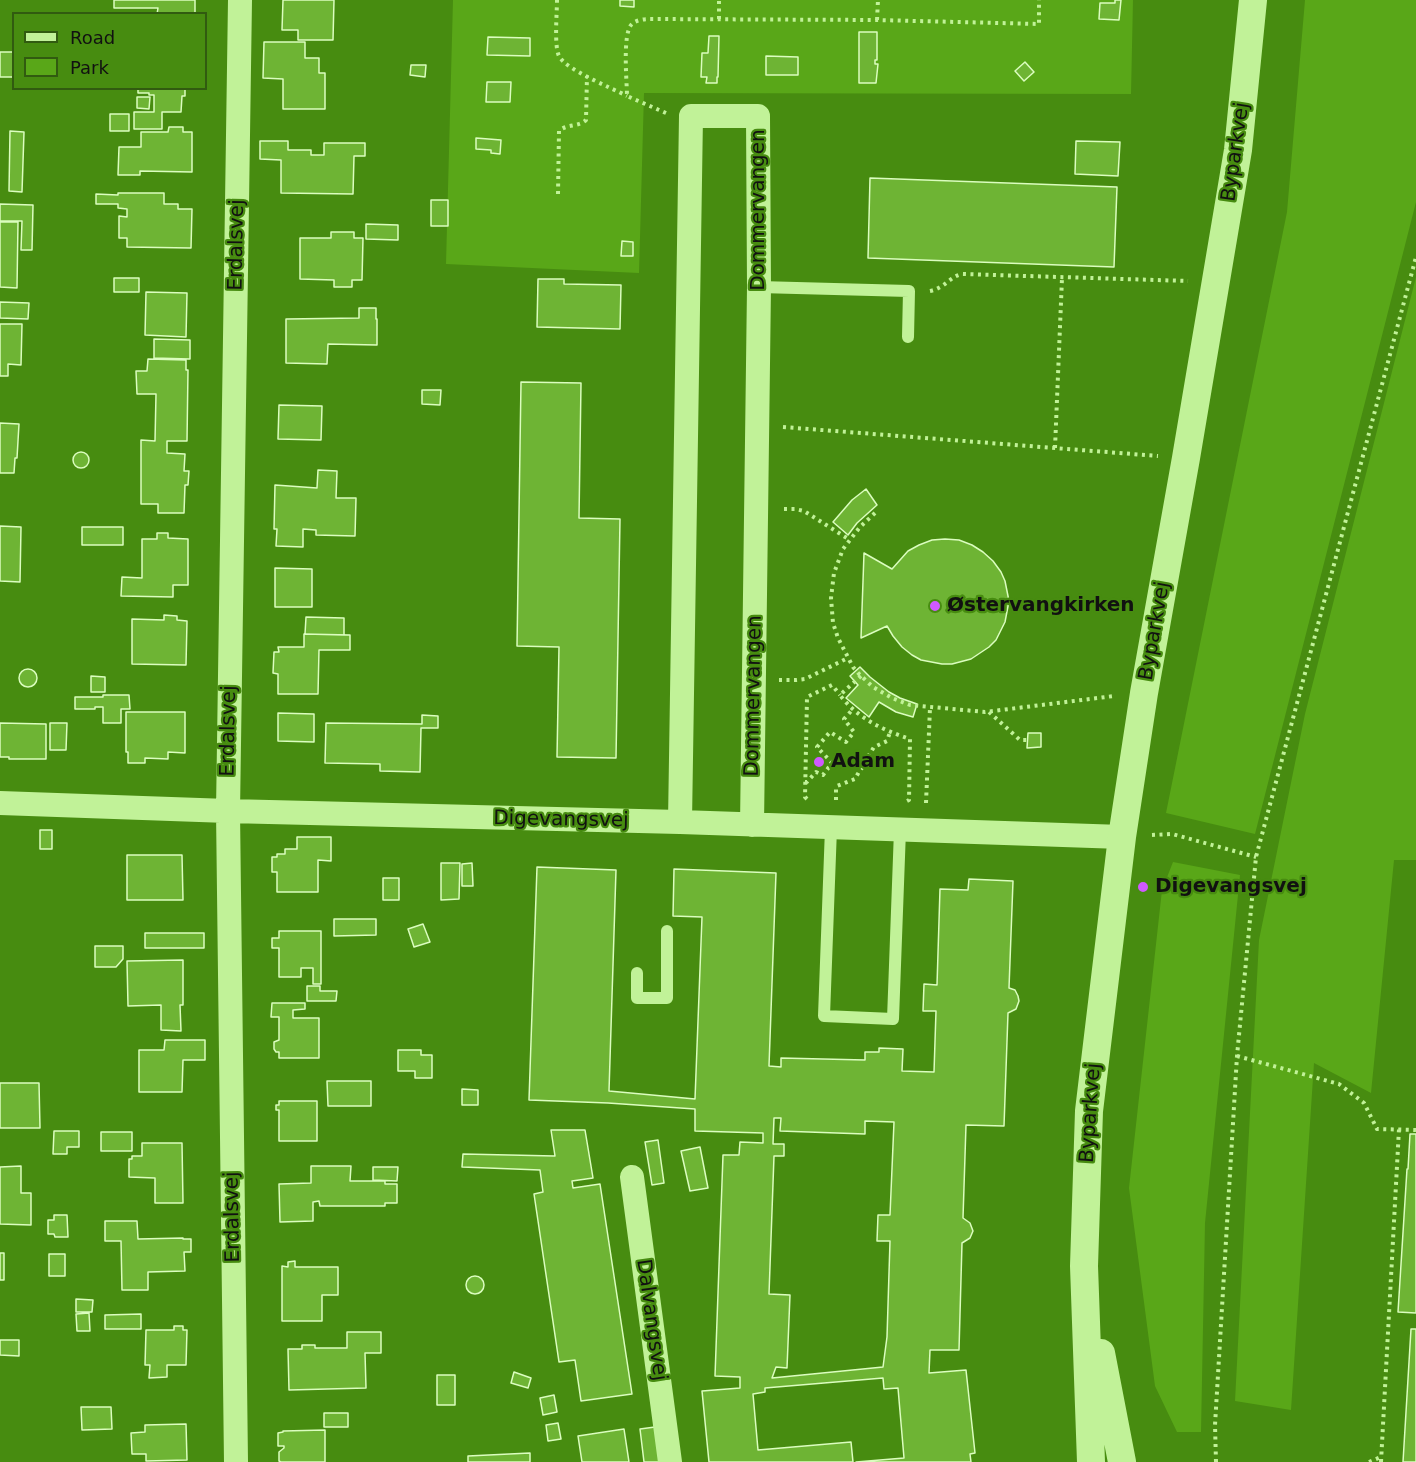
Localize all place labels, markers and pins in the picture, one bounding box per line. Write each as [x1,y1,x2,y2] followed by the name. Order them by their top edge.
[947,594,1135,618] place label: Østervangkirken
[928,599,942,613] marker: Østervangkirken
[831,750,895,774] place label: Adam
[812,755,826,769] marker: Adam
[1155,875,1307,899] place label: Digevangsvej
[1136,880,1150,894] marker: Digevangsvej

